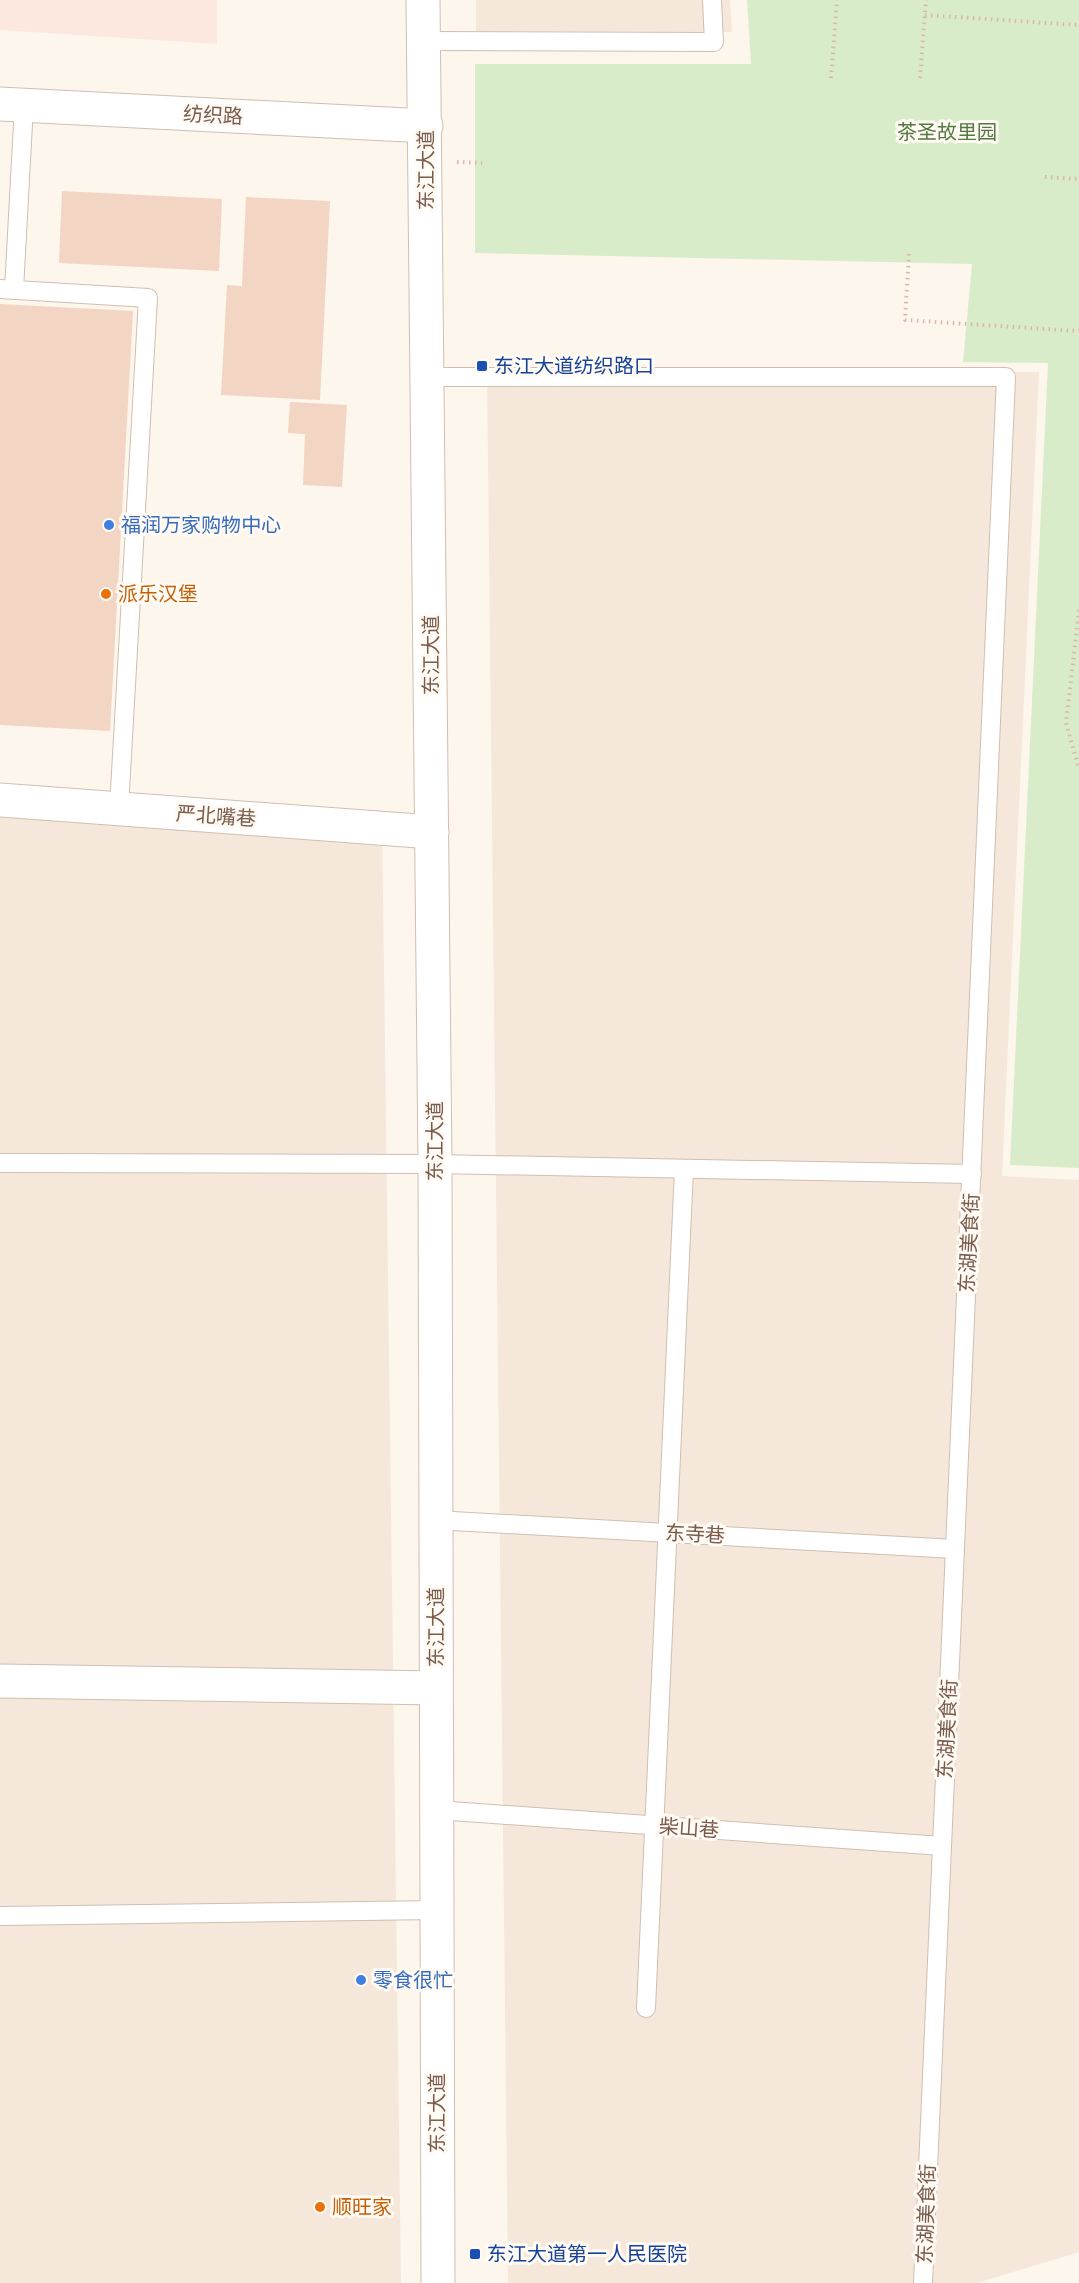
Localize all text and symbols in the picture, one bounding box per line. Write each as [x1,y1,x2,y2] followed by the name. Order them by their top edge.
[182,101,244,129] street label: 纺织路
[897,120,997,144] park label: 茶圣故里园
[414,130,438,210] street label: 东江大道
[494,354,654,378] place label: 东江大道纺织路口
[475,359,489,373] marker: 东江大道纺织路口
[121,513,281,537] place label: 福润万家购物中心
[102,518,116,532] marker: 福润万家购物中心
[118,582,198,606] place label: 派乐汉堡
[99,587,113,601] marker: 派乐汉堡
[419,615,443,695] street label: 东江大道
[175,801,257,831] street label: 严北嘴巷
[423,1101,447,1181] street label: 东江大道
[954,1192,984,1294] street label: 东湖美食街
[664,1520,726,1548] street label: 东寺巷
[424,1587,448,1667] street label: 东江大道
[932,1678,962,1780] street label: 东湖美食街
[658,1814,720,1842] street label: 柴山巷
[373,1968,453,1992] place label: 零食很忙
[354,1973,368,1987] marker: 零食很忙
[425,2073,449,2153] street label: 东江大道
[912,2164,940,2264] street label: 东湖美食街
[332,2195,392,2219] place label: 顺旺家
[313,2200,327,2214] marker: 顺旺家
[487,2242,687,2266] place label: 东江大道第一人民医院
[468,2247,482,2261] marker: 东江大道第一人民医院

